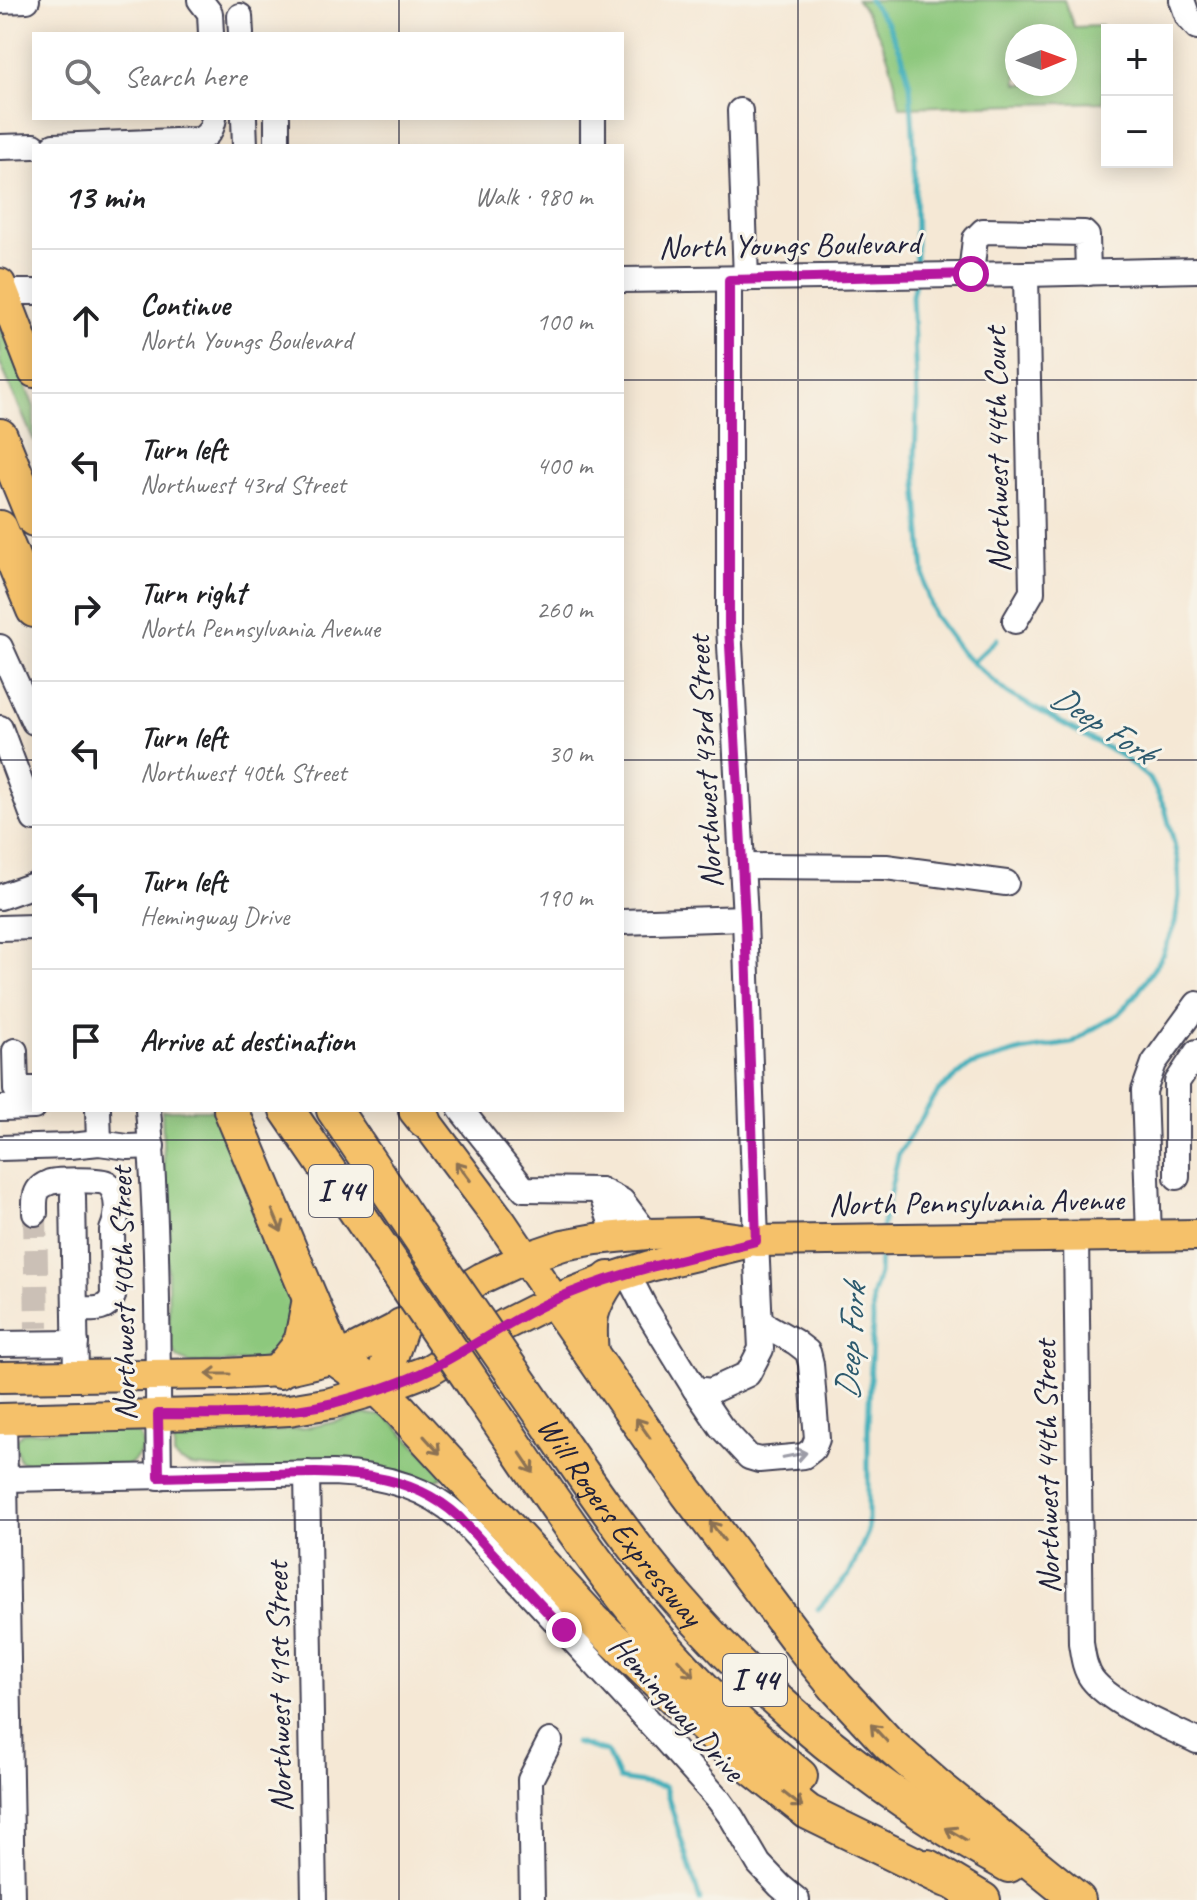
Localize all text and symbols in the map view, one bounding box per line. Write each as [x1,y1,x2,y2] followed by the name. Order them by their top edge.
[1005,24,1077,96] north arrow
[1101,24,1173,168] map controls
[1101,24,1173,96] button: +
[32,32,624,120] search box
[60,54,104,98] icon: search
[124,57,246,95] text: Search here
[1101,96,1173,168] button: −
[64,175,144,218] text: 13 min
[475,180,592,213] text: Walk · 980 m
[658,222,924,268] street label: North Youngs Boulevard
[953,256,989,292] route start
[140,286,230,324] text: Continue
[64,299,108,343] icon: ahead
[536,305,592,338] text: 100 m
[140,324,352,357] text: North Youngs Boulevard
[974,324,1020,573] street label: Northwest 44th Court
[140,430,227,468] text: Turn left
[64,443,108,487] icon: left
[536,449,592,482] text: 400 m
[140,468,346,501] text: Northwest 43rd Street
[140,574,245,612] text: Turn right
[64,587,108,631] icon: right
[536,593,592,626] text: 260 m
[140,612,380,645] text: North Pennsylvania Avenue
[678,631,732,889] street label: Northwest 43rd Street
[1043,675,1168,777] water label: Deep Fork
[140,718,227,756] text: Turn left
[64,731,108,775] icon: left
[548,737,592,770] text: 30 m
[140,756,346,789] text: Northwest 40th Street
[140,862,227,900] text: Turn left
[64,875,108,919] icon: left
[536,881,592,914] text: 190 m
[140,900,289,933] text: Hemingway Drive
[64,1019,108,1063] icon: arrive
[140,1022,355,1060] text: Arrive at destination
[454,1161,471,1182] one-way arrow
[100,1163,146,1421] street label: Northwest 40th Street
[309,1165,373,1217] road number: I 44
[828,1179,1127,1225] street label: North Pennsylvania Avenue
[271,1208,286,1233] one-way arrow
[825,1277,876,1401] water label: Deep Fork
[1024,1336,1070,1594] street label: Northwest 44th Street
[205,1366,232,1382] one-way arrow
[528,1408,714,1637] street label: Will Rogers Expressway
[635,1417,651,1439] one-way arrow
[423,1435,441,1455] one-way arrow
[782,1447,807,1462] one-way arrow
[519,1451,535,1473] one-way arrow
[708,1521,725,1542] one-way arrow
[256,1558,302,1813] street label: Northwest 41st Street
[546,1612,582,1648] route end
[600,1626,755,1792] street label: Hemingway Drive
[723,1654,787,1706] road number: I 44
[676,1658,695,1678] one-way arrow
[870,1723,889,1743] one-way arrow
[782,1791,803,1809] one-way arrow
[944,1826,968,1841] one-way arrow

